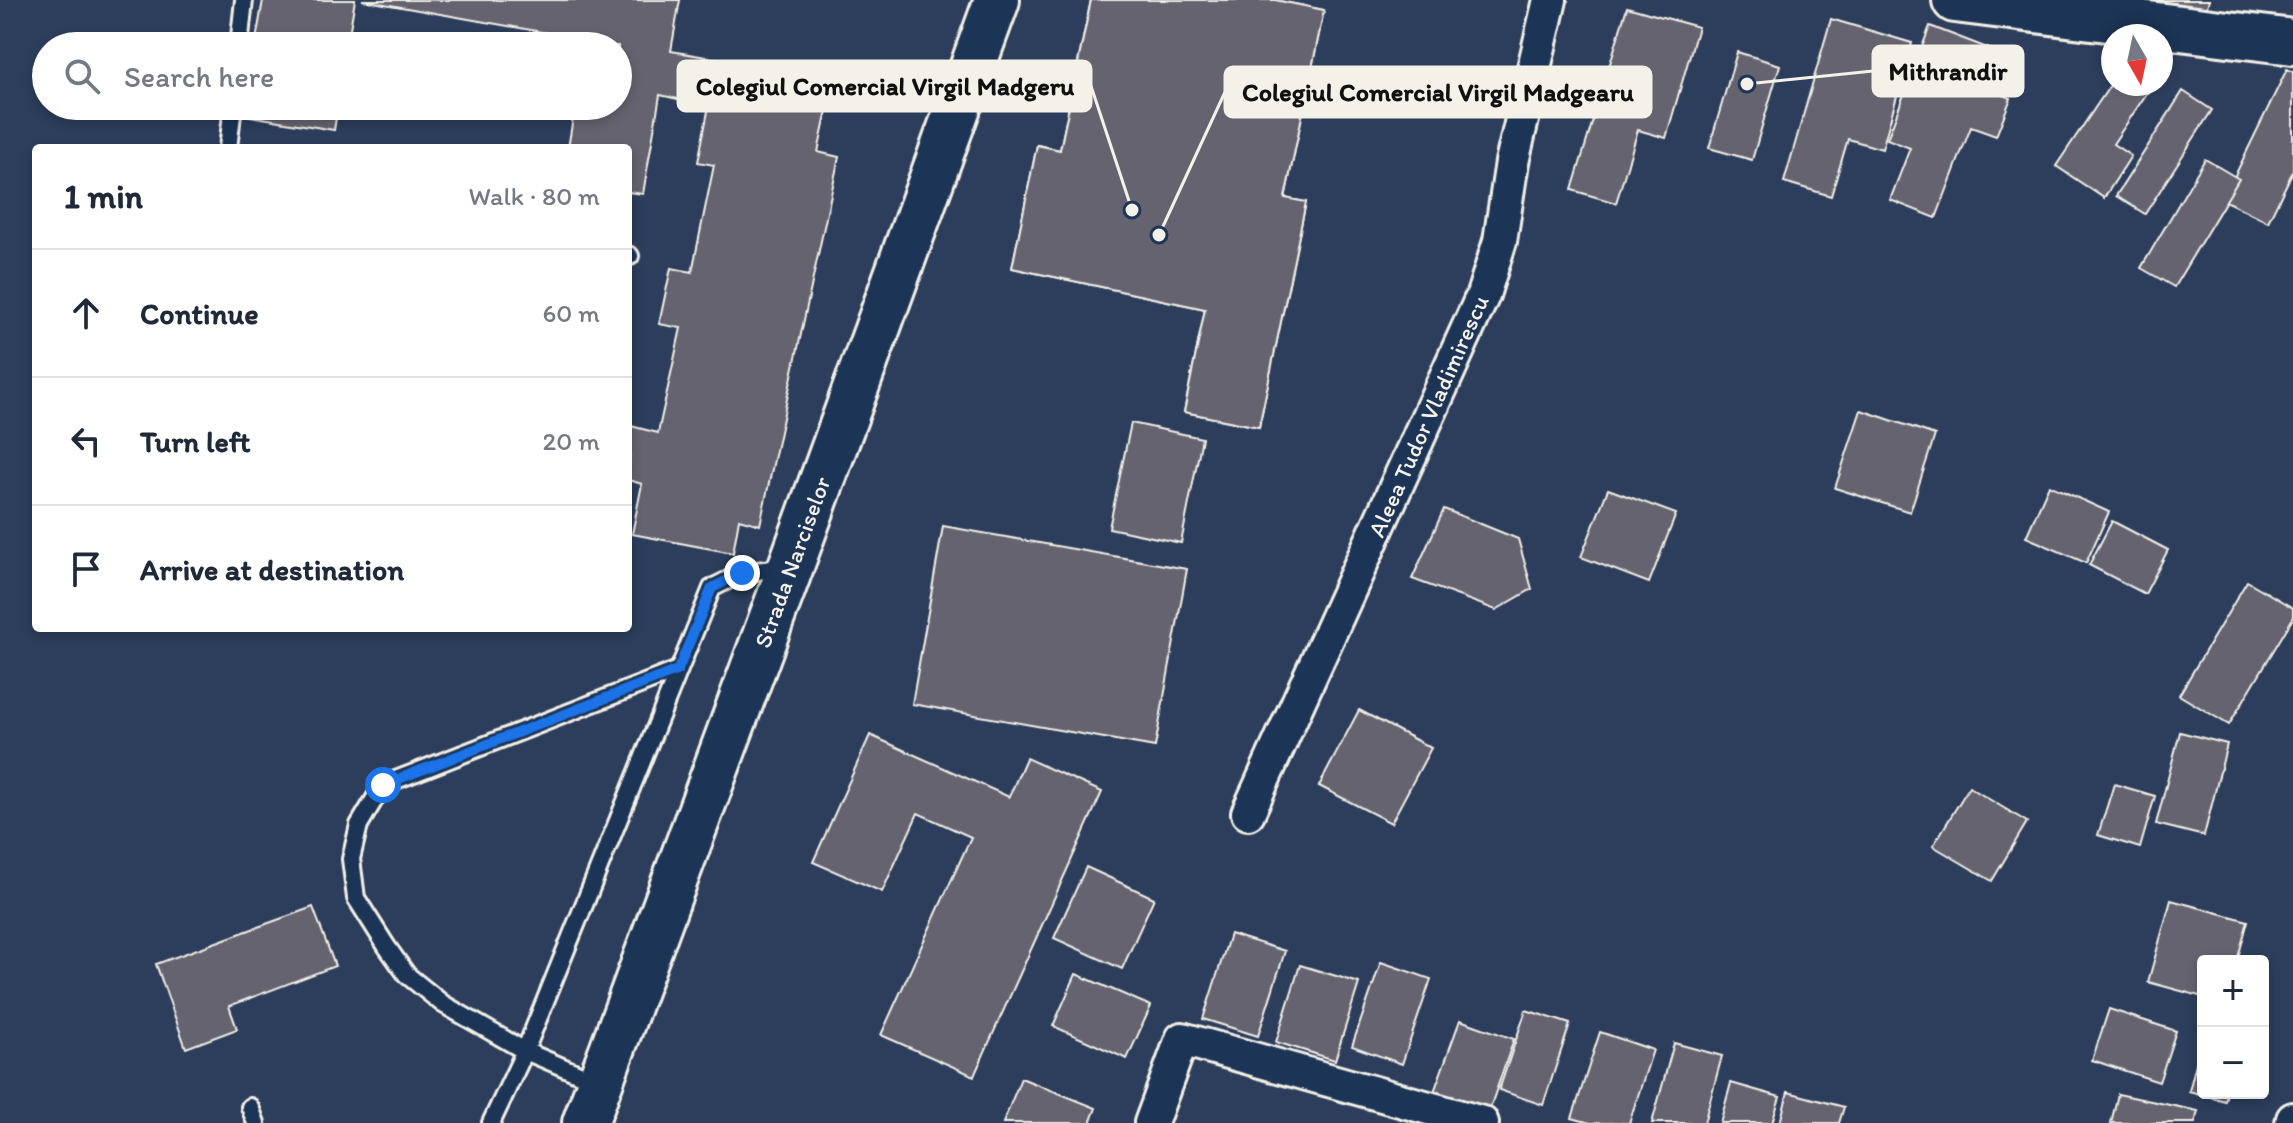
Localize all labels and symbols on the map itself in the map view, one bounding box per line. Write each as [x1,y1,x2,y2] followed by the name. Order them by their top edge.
[2101,24,2173,96] north arrow
[1873,46,2023,96] callout: Mithrandir
[1889,55,2008,87] text: Mithrandir
[678,61,1091,111] callout: Colegiul Comercial Virgil Madgeru
[1225,67,1651,117] callout: Colegiul Comercial Virgil Madgearu
[696,70,1075,102] text: Colegiul Comercial Virgil Madgeru
[1242,76,1635,108] text: Colegiul Comercial Virgil Madgearu
[1361,290,1495,542] street label: Aleea Tudor Vladimirescu
[748,473,836,651] street label: Strada Narciselor
[724,555,760,591] route end
[365,767,401,803] route start

